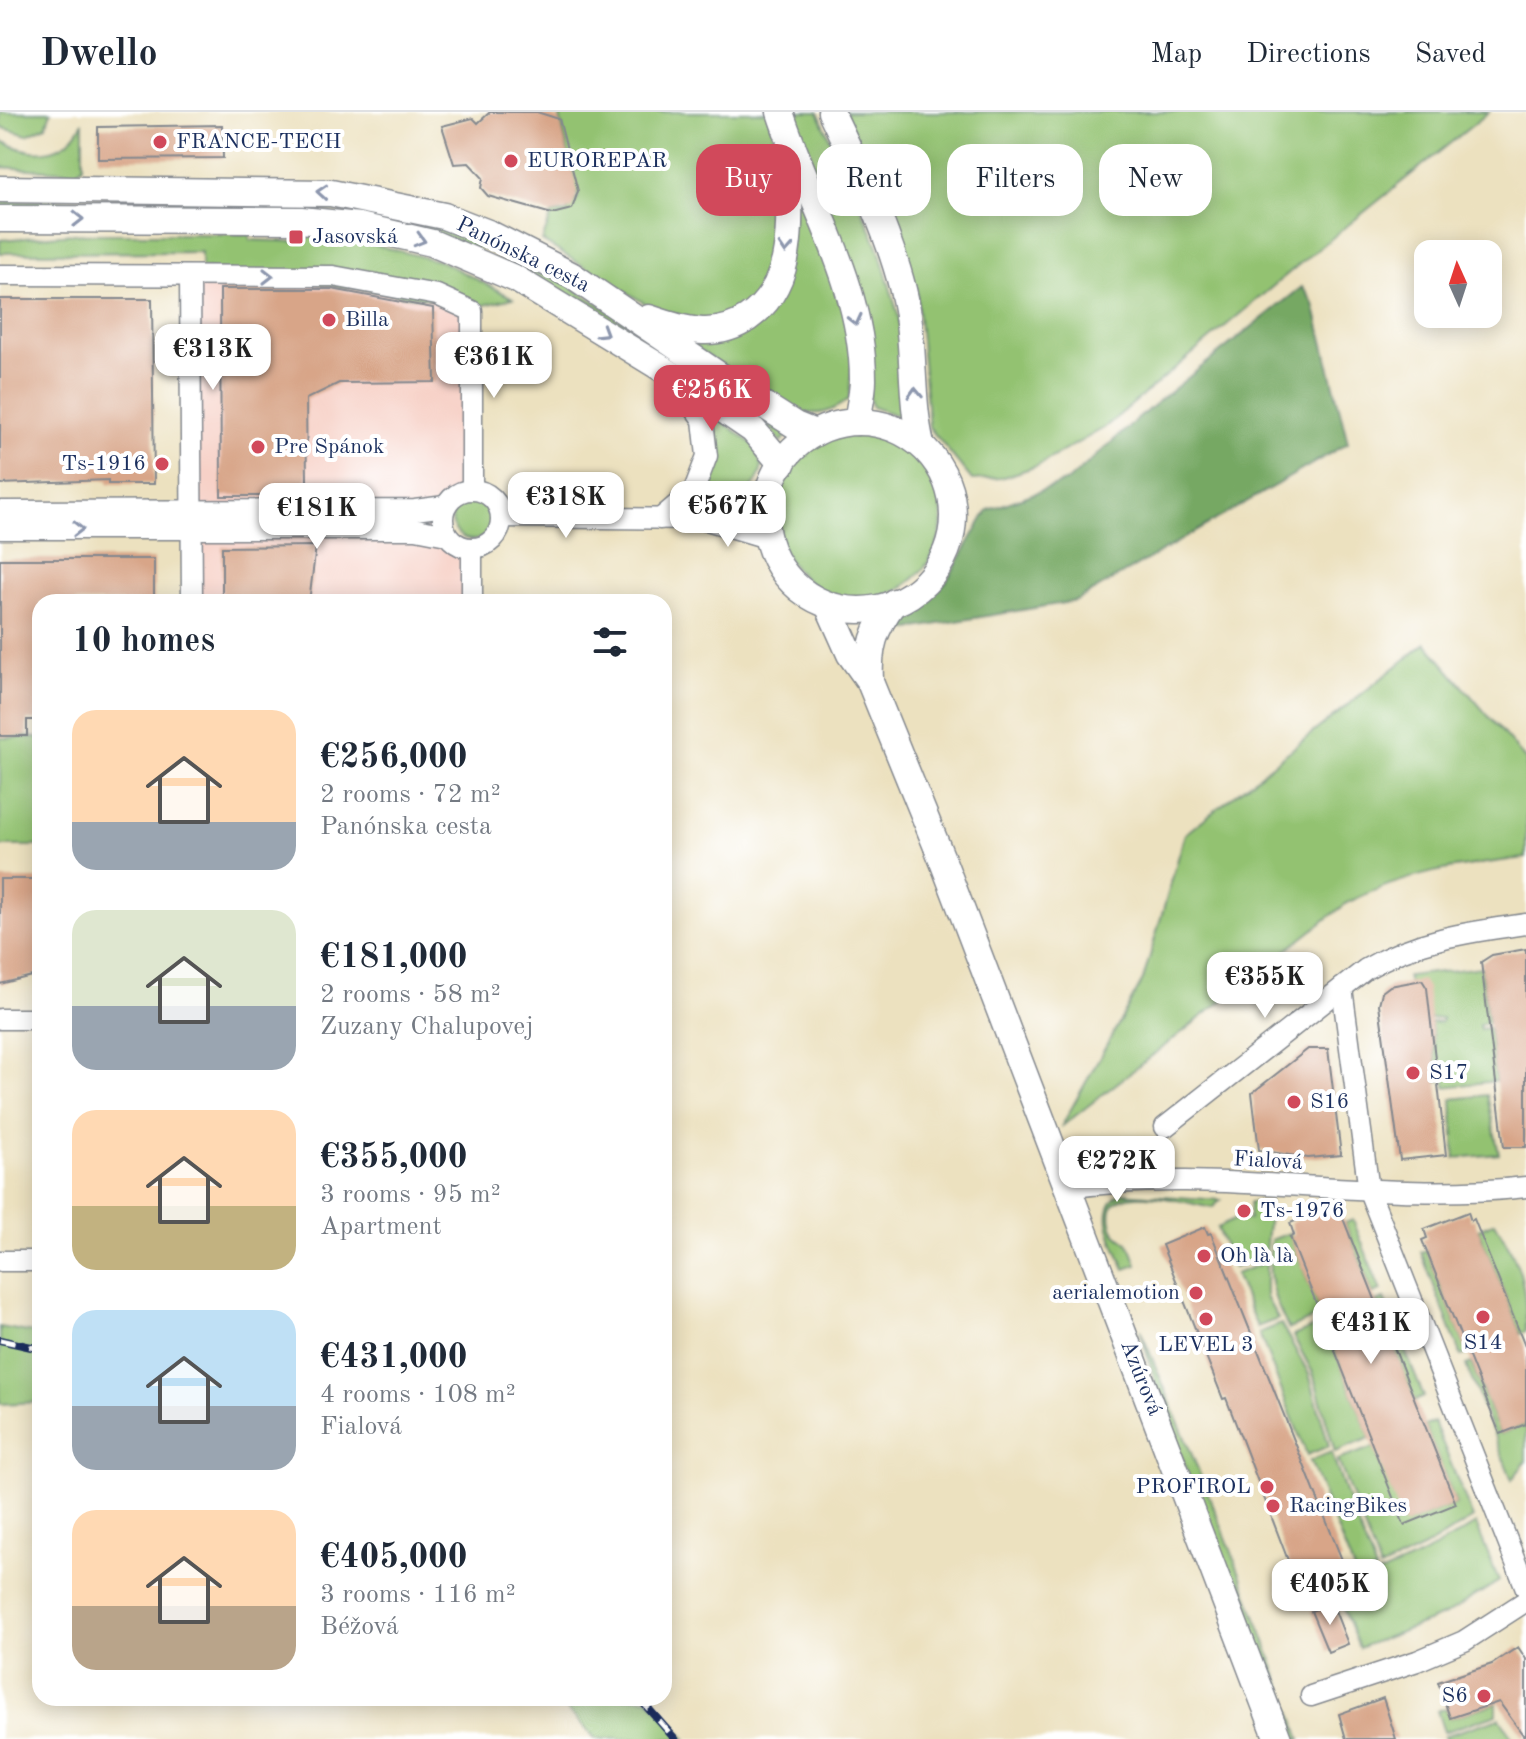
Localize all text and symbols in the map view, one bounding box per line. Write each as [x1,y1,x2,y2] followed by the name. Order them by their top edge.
[40,36,158,74] text: Dwello
[1150,41,1202,69] text: Map
[1246,41,1371,69] text: Directions
[1415,41,1486,69] text: Saved
[176,131,341,153] place label: FRANCE-TECH
[151,133,169,151] marker: FRANCE-TECH
[696,144,801,216] chip: Buy
[817,144,931,216] chip: Rent
[947,144,1083,216] chip: Filters
[1099,144,1212,216] chip: New
[527,150,668,172] place label: EUROREPAR
[502,152,520,170] marker: EUROREPAR
[315,184,328,201] one-way arrow
[72,210,85,227] one-way arrow
[453,213,593,297] street label: Panónska cesta
[312,226,398,248] place label: Jasovská
[287,228,305,246] marker: Jasovská
[412,231,426,247] one-way arrow
[1414,240,1502,328] north arrow
[1414,240,1502,328] map controls
[778,242,795,255] one-way arrow
[262,267,275,285] one-way arrow
[345,309,389,331] place label: Billa
[320,311,338,329] marker: Billa
[846,313,863,327] one-way arrow
[594,322,609,338] one-way arrow
[157,324,269,392] pin: €313K
[438,332,550,400] pin: €361K
[173,337,253,363] text: €313K
[454,345,534,371] text: €361K
[656,365,768,433] pin: €256K
[672,378,752,404] text: €256K
[906,386,923,399] one-way arrow
[274,436,384,458] place label: Pre Spánok
[249,438,267,456] marker: Pre Spánok
[62,453,146,475] place label: Ts-1916
[153,455,171,473] marker: Ts-1916
[510,472,622,540] pin: €318K
[672,481,784,549] pin: €567K
[261,483,373,551] pin: €181K
[526,485,606,511] text: €318K
[688,494,768,520] text: €567K
[277,496,357,522] text: €181K
[72,520,85,538] one-way arrow
[588,620,632,664] icon: filters
[72,625,215,659] text: 10 homes
[320,741,468,775] text: €256,000
[136,742,232,838] icon: home
[320,782,501,808] text: 2 rooms · 72 m²
[320,814,492,840] text: Panónska cesta
[320,941,468,975] text: €181,000
[136,942,232,1038] icon: home
[1209,952,1321,1020] pin: €355K
[1225,965,1305,991] text: €355K
[320,982,501,1008] text: 2 rooms · 58 m²
[320,1014,534,1040] text: Zuzany Chalupovej
[1429,1062,1468,1084] place label: S17
[1404,1064,1422,1082] marker: S17
[1310,1091,1349,1113] place label: S16
[1285,1093,1303,1111] marker: S16
[1061,1136,1173,1204] pin: €272K
[320,1141,468,1175] text: €355,000
[136,1142,232,1238] icon: home
[1233,1148,1303,1174] street label: Fialová
[1077,1149,1157,1175] text: €272K
[320,1182,501,1208] text: 3 rooms · 95 m²
[1260,1200,1344,1222] place label: Ts-1976
[1235,1202,1253,1220] marker: Ts-1976
[320,1214,442,1240] text: Apartment
[1220,1245,1293,1267] place label: Oh là là
[1195,1247,1213,1265] marker: Oh là là
[1052,1282,1180,1304] place label: aerialemotion
[1187,1284,1205,1302] marker: aerialemotion
[1315,1298,1427,1366] pin: €431K
[1474,1308,1492,1326] marker: S14
[1197,1310,1215,1328] marker: LEVEL 3
[1331,1311,1411,1337] text: €431K
[1463,1332,1503,1354] place label: S14
[1158,1334,1254,1356] place label: LEVEL 3
[1116,1337,1166,1419] street label: Azúrová
[320,1341,468,1375] text: €431,000
[136,1342,232,1438] icon: home
[320,1382,516,1408] text: 4 rooms · 108 m²
[320,1414,402,1440] text: Fialová
[1135,1476,1251,1498] place label: PROFIROL
[1258,1478,1276,1496] marker: PROFIROL
[1289,1495,1407,1517] place label: RacingBikes
[1264,1497,1282,1515] marker: RacingBikes
[320,1541,468,1575] text: €405,000
[136,1542,232,1638] icon: home
[1274,1559,1386,1627] pin: €405K
[1290,1572,1370,1598] text: €405K
[320,1582,516,1608] text: 3 rooms · 116 m²
[320,1614,399,1640] text: Béžová
[1442,1685,1468,1707] place label: S6
[1475,1687,1493,1705] marker: S6

